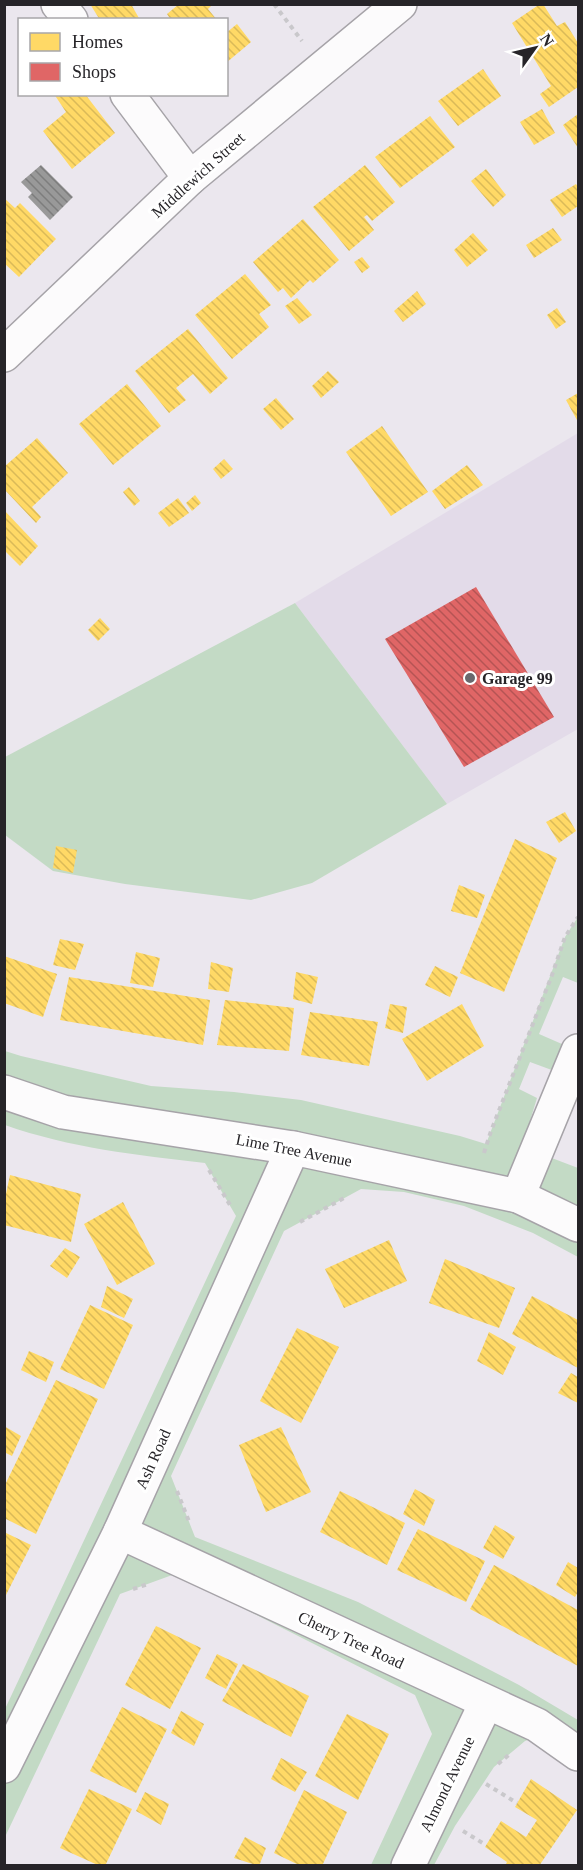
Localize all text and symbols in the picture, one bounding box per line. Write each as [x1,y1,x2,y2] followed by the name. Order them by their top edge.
[18,18,228,96] legend
[505,18,565,78] north arrow
[537,30,558,50] text: N
[72,32,123,52] text: Homes
[72,62,116,82] text: Shops
[148,129,248,221] street label: Middlewich Street
[482,670,553,688] place label: Garage 99
[463,671,477,685] marker: Garage 99
[235,1130,353,1170] street label: Lime Tree Avenue
[132,1427,174,1491] street label: Ash Road
[295,1608,407,1673] street label: Cherry Tree Road
[417,1733,477,1835] street label: Almond Avenue

